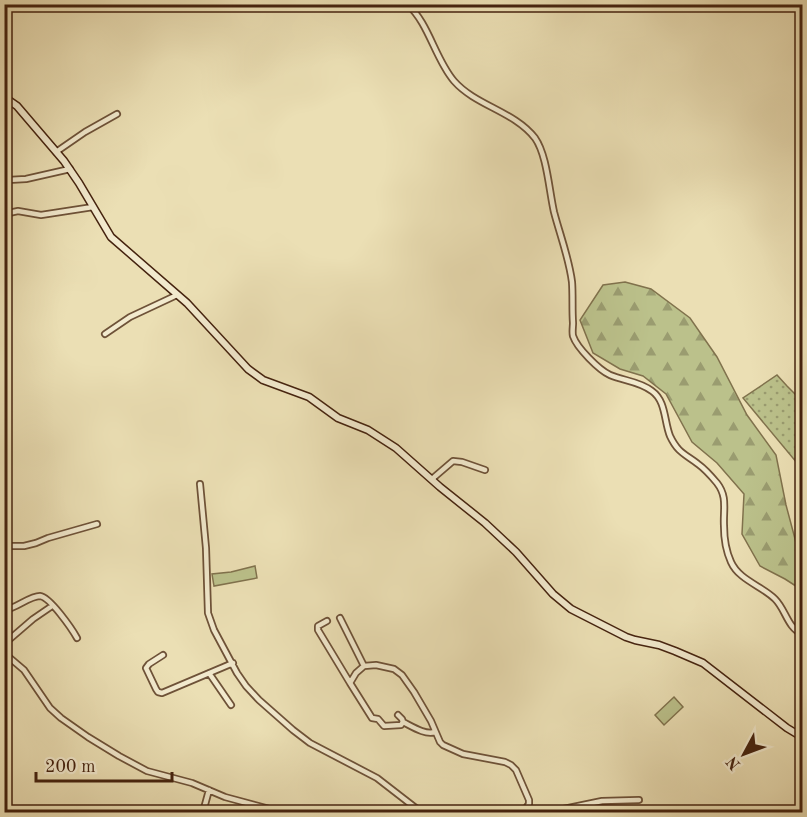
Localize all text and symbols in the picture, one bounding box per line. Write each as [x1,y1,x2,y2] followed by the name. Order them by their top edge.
[714,724,774,784] north arrow
[36,745,172,783] scale bar
[724,752,744,772] text: N
[45,758,96,776] text: 200 m

